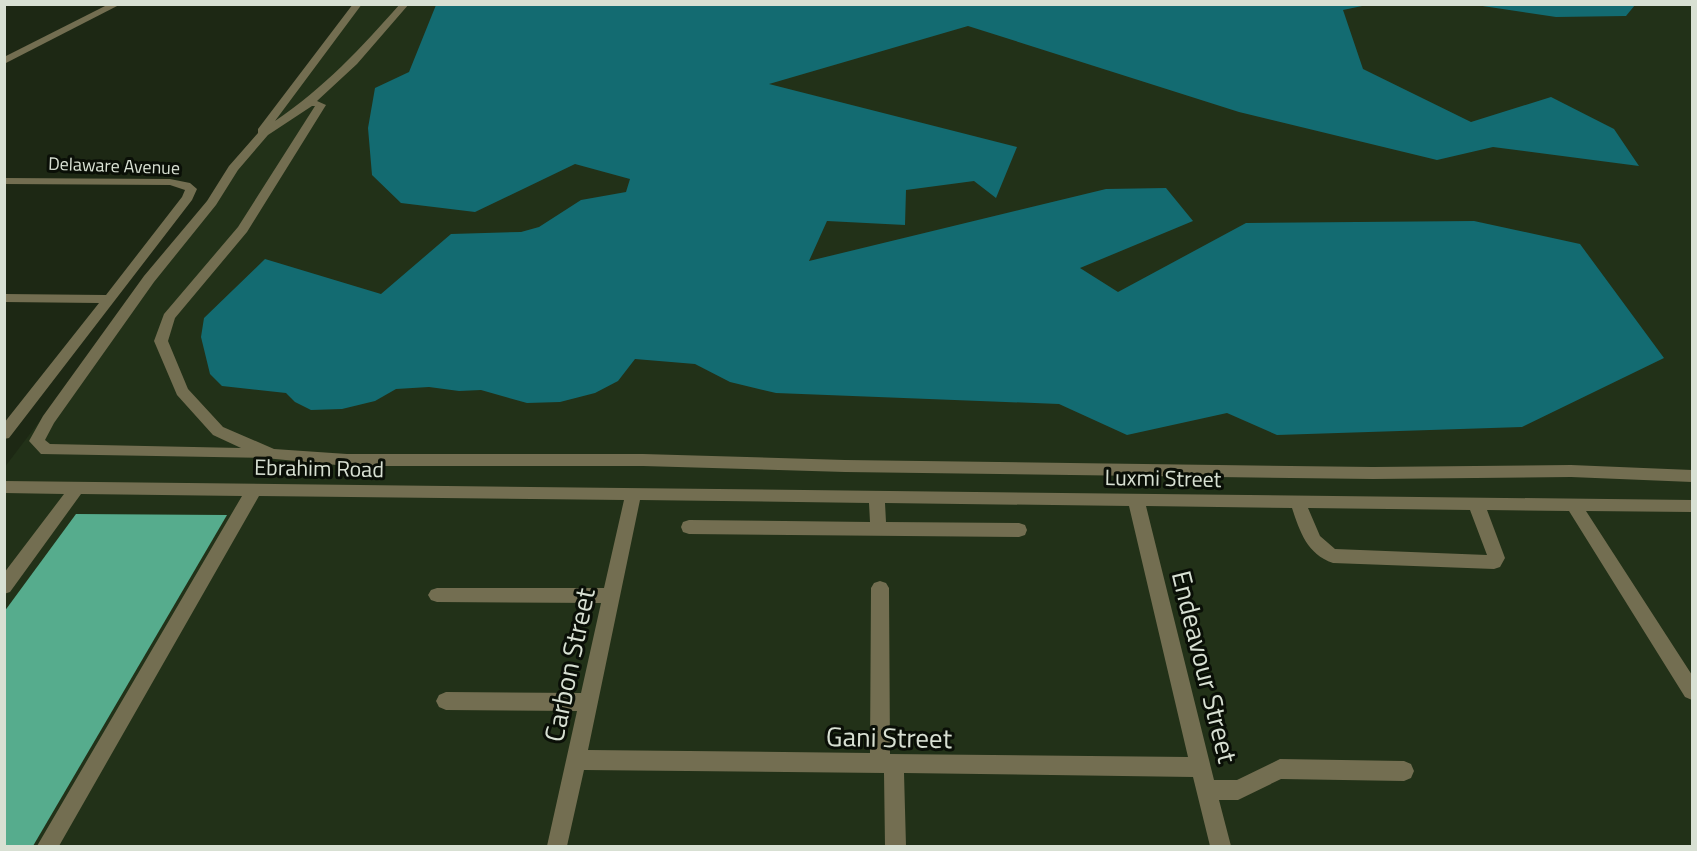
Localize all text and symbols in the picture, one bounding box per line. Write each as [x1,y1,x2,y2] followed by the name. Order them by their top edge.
[48,150,180,181] street label: Delaware Avenue
[254,450,384,486] street label: Ebrahim Road
[1104,460,1222,496] street label: Luxmi Street
[1162,566,1249,768] street label: Endeavour Street
[532,584,605,745] street label: Carbon Street
[826,715,953,758] street label: Gani Street

